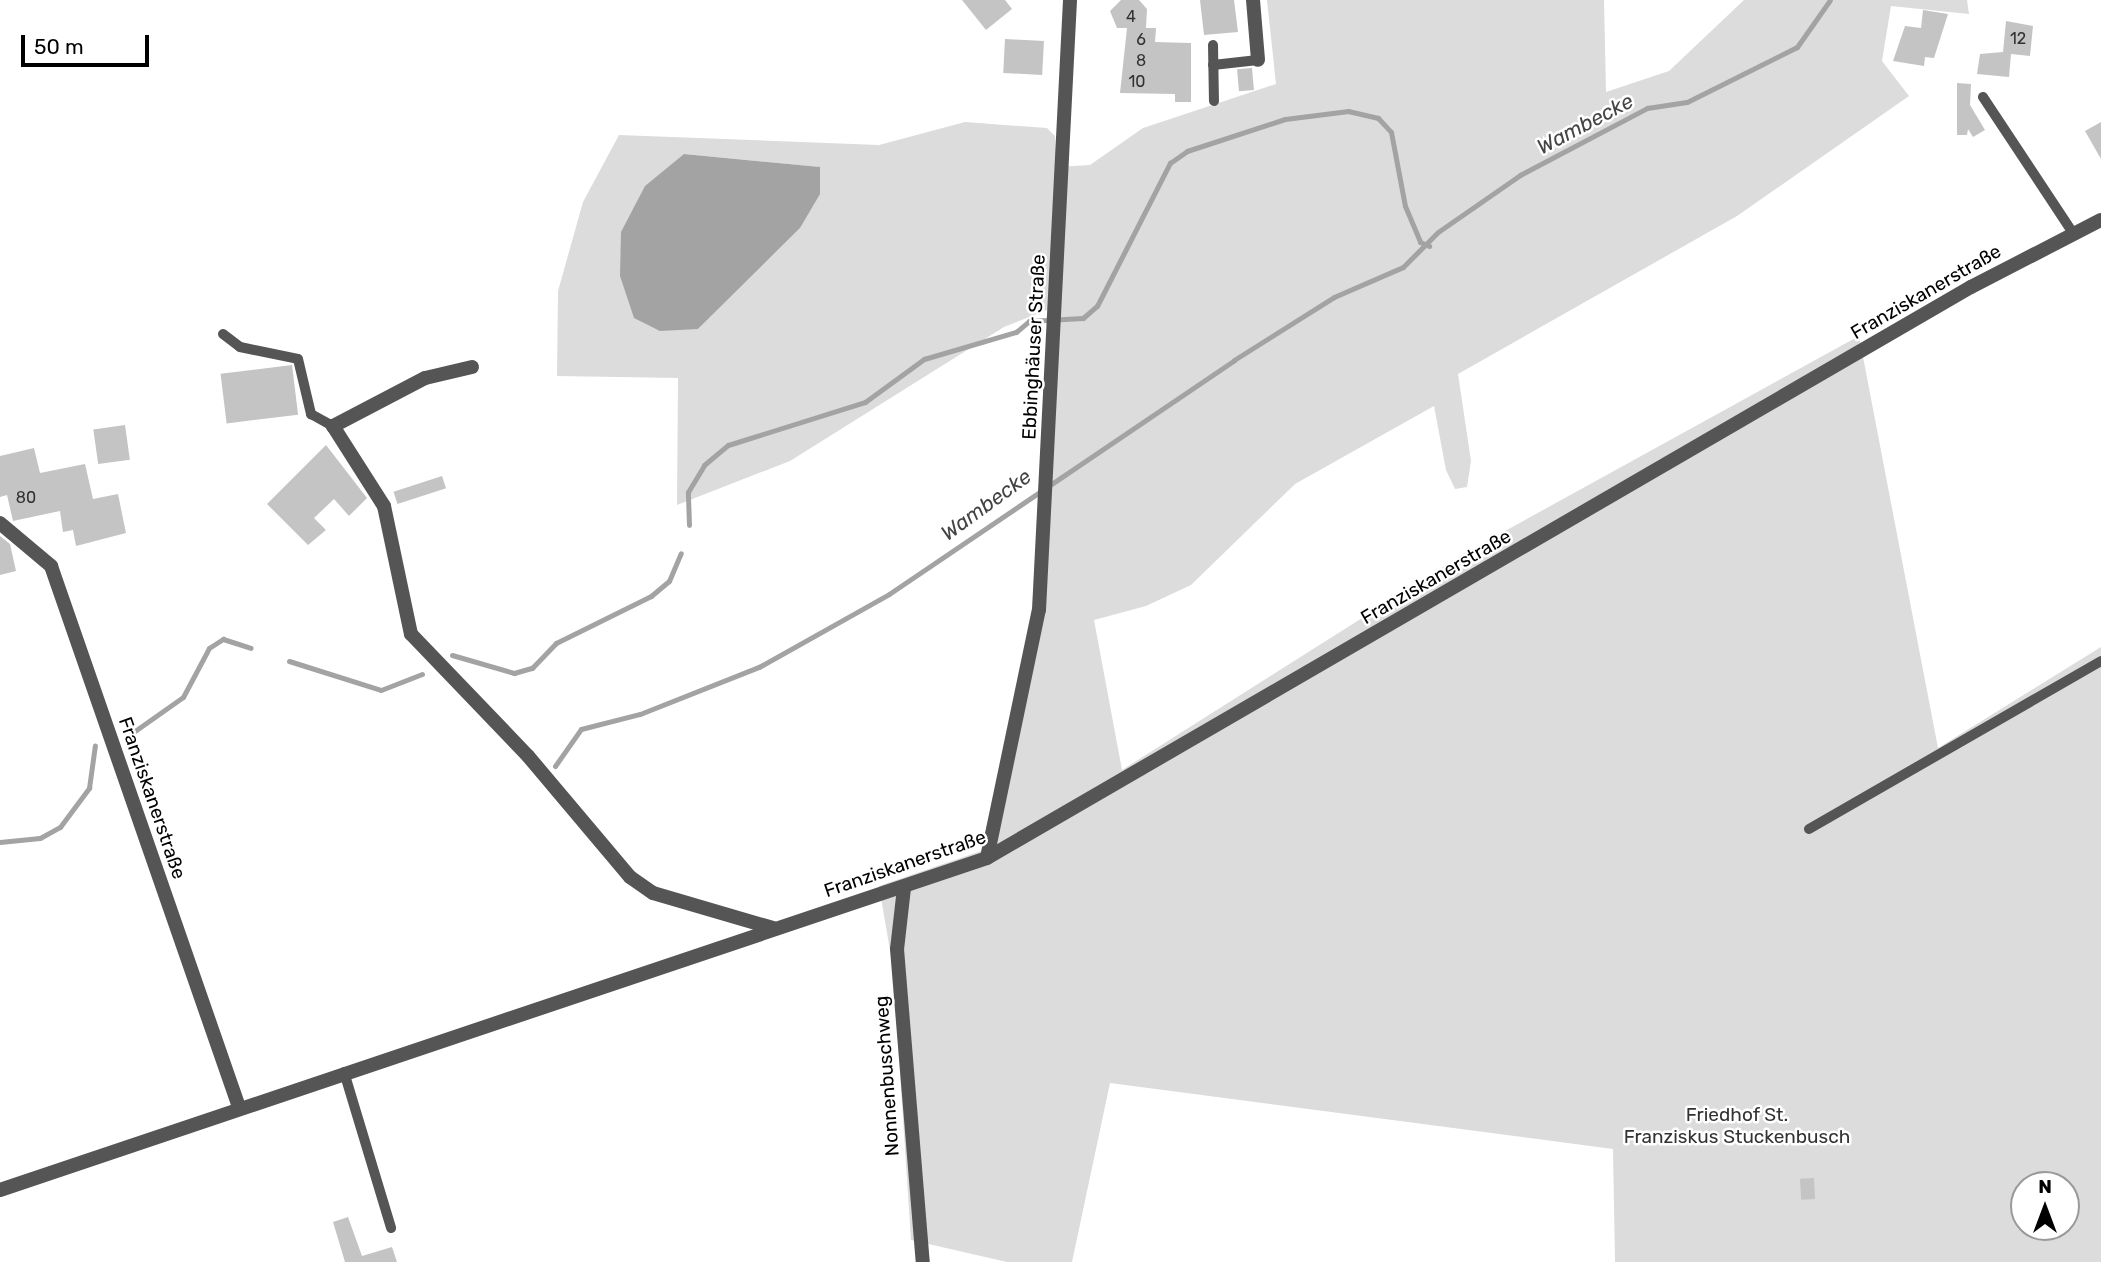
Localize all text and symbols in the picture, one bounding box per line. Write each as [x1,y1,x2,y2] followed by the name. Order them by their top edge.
[1126,7,1136,27] house number: 4
[24,21,152,65] scale bar
[2010,29,2026,49] house number: 12
[1136,30,1146,50] house number: 6
[34,34,84,59] text: 50 m
[1136,51,1146,71] house number: 8
[1128,72,1146,92] house number: 10
[1533,88,1637,160] water label: Wambecke
[1847,240,2005,344] street label: Franziskanerstraße
[1018,254,1050,440] street label: Ebbinghäuser Straße
[936,464,1036,546] water label: Wambecke
[16,488,36,508] house number: 80
[1357,525,1515,629] street label: Franziskanerstraße
[114,714,190,882] street label: Franziskanerstraße
[821,826,989,902] street label: Franziskanerstraße
[870,995,904,1157] street label: Nonnenbuschweg
[1624,1104,1850,1148] park label: Friedhof St. Franziskus Stuckenbusch
[2010,1171,2080,1241] north arrow
[2038,1175,2052,1198] text: N

